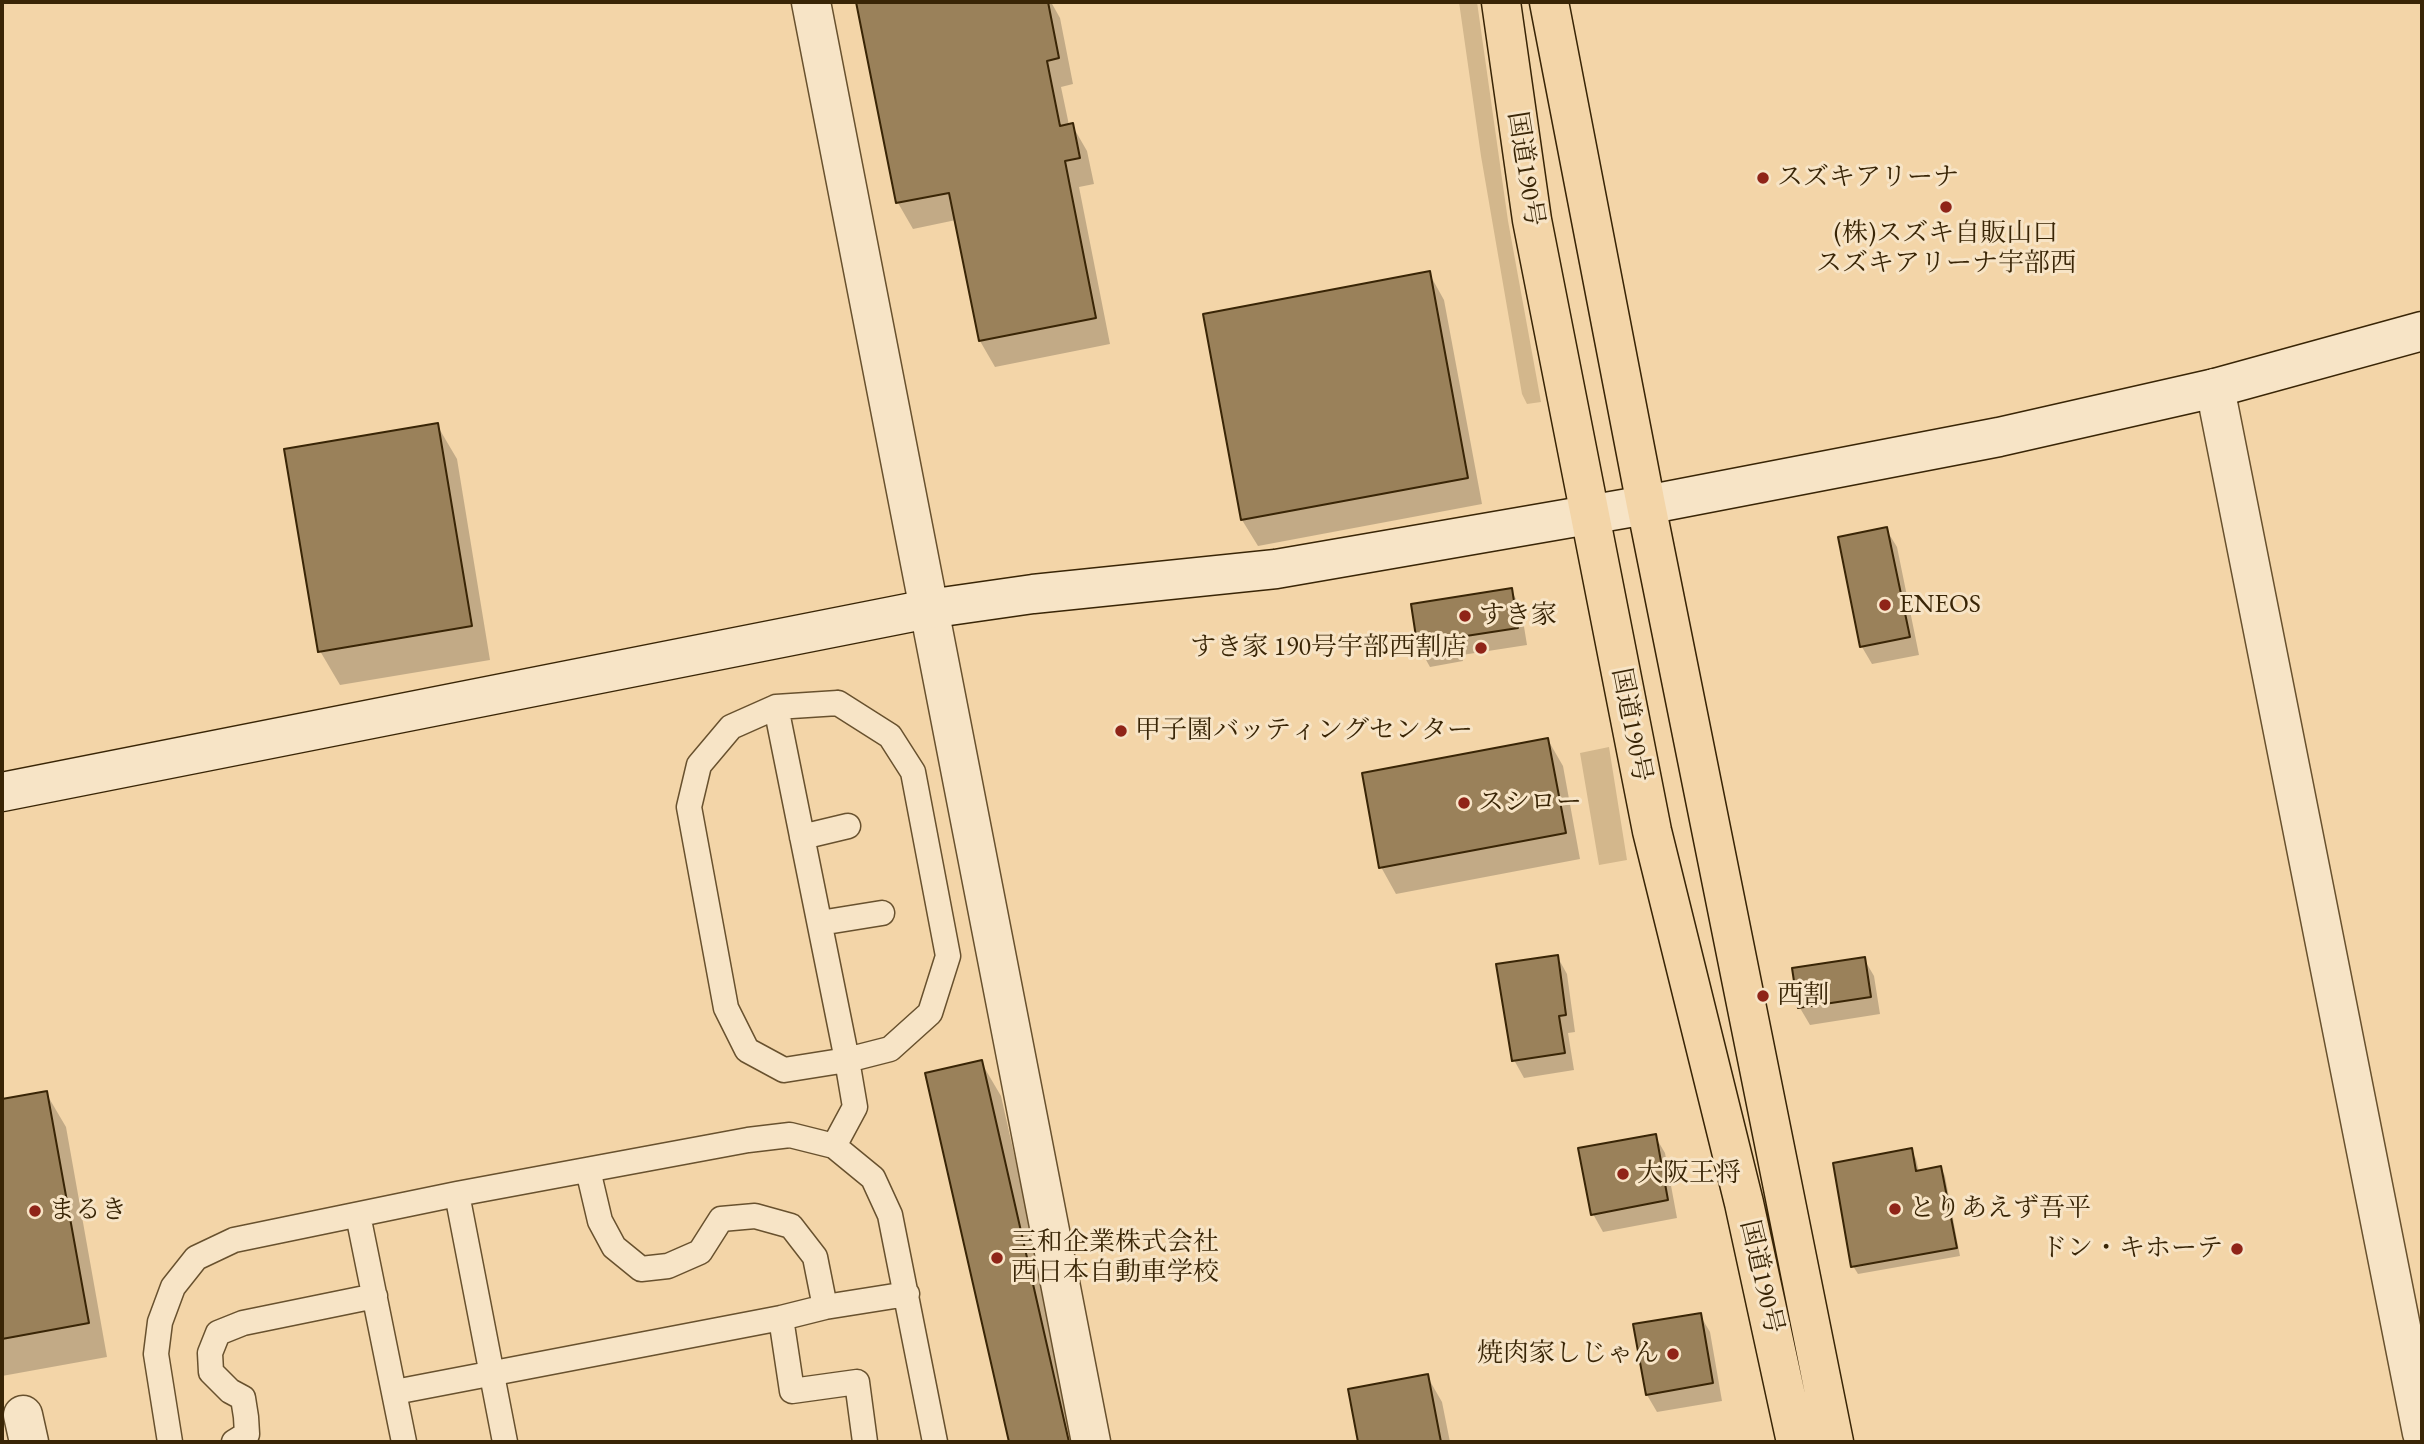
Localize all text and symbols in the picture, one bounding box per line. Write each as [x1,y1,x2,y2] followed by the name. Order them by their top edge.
[1501,110,1549,228] street label: 国道190号
[1777,162,1959,194] place label: スズキアリーナ
[1755,170,1771,186] marker: スズキアリーナ
[1938,199,1954,215] marker: (株)スズキ自販山口 スズキアリーナ宇部西
[1816,218,2076,280] place label: (株)スズキ自販山口 スズキアリーナ宇部西
[1899,589,1981,621] place label: ENEOS
[1877,597,1893,613] marker: ENEOS
[1479,600,1557,632] place label: すき家
[1457,608,1473,624] marker: すき家
[1190,632,1467,664] place label: すき家 190号宇部西割店
[1473,640,1489,656] marker: すき家 190号宇部西割店
[1605,665,1657,785] street label: 国道190号
[1135,715,1473,747] place label: 甲子園バッティングセンター
[1113,723,1129,739] marker: 甲子園バッティングセンター
[1478,787,1582,819] place label: スシロー
[1456,795,1472,811] marker: スシロー
[1777,980,1829,1012] place label: 西割
[1755,988,1771,1004] marker: 西割
[1637,1158,1741,1190] place label: 大阪王将
[1615,1166,1631,1182] marker: 大阪王将
[1909,1193,2091,1225] place label: とりあえず吾平
[49,1195,127,1227] place label: まるき
[1887,1201,1903,1217] marker: とりあえず吾平
[27,1203,43,1219] marker: まるき
[1733,1217,1789,1337] street label: 国道190号
[1011,1227,1219,1288] place label: 三和企業株式会社 西日本自動車学校
[2041,1233,2223,1265] place label: ドン・キホーテ
[2229,1241,2245,1257] marker: ドン・キホーテ
[989,1250,1005,1266] marker: 三和企業株式会社 西日本自動車学校
[1477,1338,1659,1370] place label: 焼肉家しじゃん
[1665,1346,1681,1362] marker: 焼肉家しじゃん

